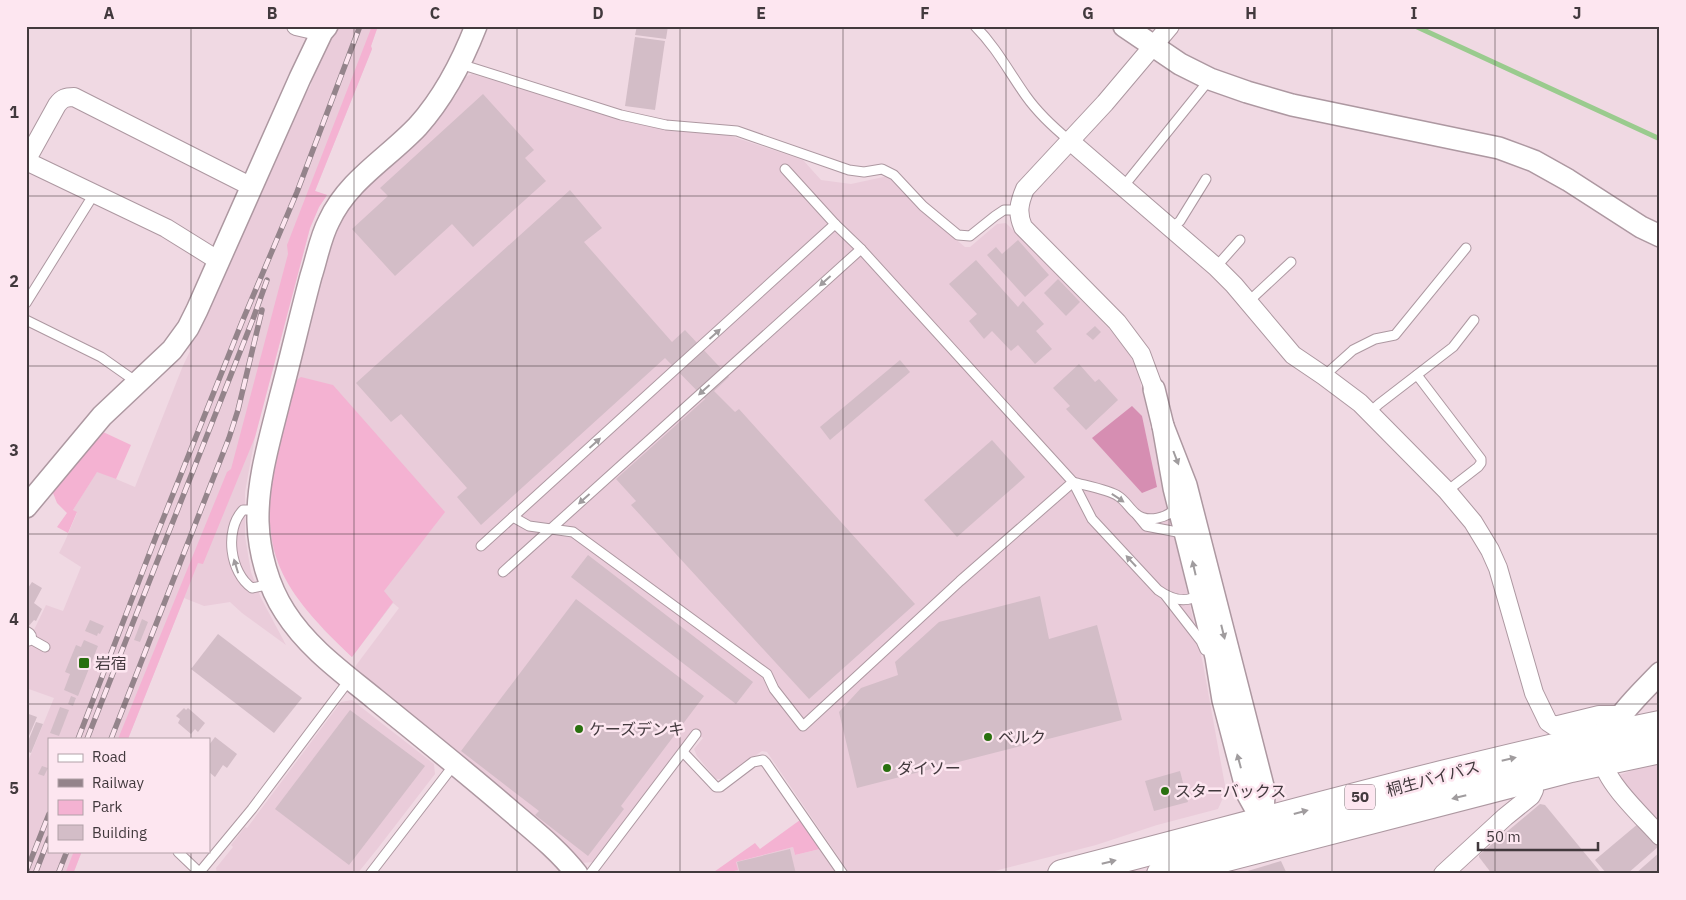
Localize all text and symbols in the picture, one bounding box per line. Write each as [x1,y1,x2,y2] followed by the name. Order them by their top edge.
[104,3,115,23] text: A
[267,3,278,23] text: B
[430,3,440,23] text: C
[592,3,604,23] text: D
[756,3,766,23] text: E
[920,3,930,23] text: F
[1082,3,1094,23] text: G
[1245,3,1257,23] text: H
[1411,3,1418,23] text: I
[1573,3,1581,23] text: J
[9,102,19,122] text: 1
[9,271,19,291] text: 2
[819,275,831,287] one-way arrow
[708,328,720,340] one-way arrow
[699,384,711,396] one-way arrow
[588,437,600,449] one-way arrow
[9,440,19,460] text: 3
[1173,451,1180,466] one-way arrow
[578,493,590,505] one-way arrow
[1111,493,1125,503] one-way arrow
[1125,556,1137,568] one-way arrow
[231,558,239,573] one-way arrow
[1190,561,1198,576] one-way arrow
[9,609,19,629] text: 4
[1219,624,1227,639] one-way arrow
[95,653,127,673] place label: 岩宿
[77,656,91,670] marker: 岩宿
[589,719,684,739] place label: ケーズデンキ
[573,723,585,735] marker: ケーズデンキ
[998,727,1046,747] place label: ベルク
[982,731,994,743] marker: ベルク
[48,738,210,852] legend
[92,747,127,766] text: Road
[1235,753,1243,768] one-way arrow
[1501,755,1516,763] one-way arrow
[1384,756,1482,800] street label: 桐生バイパス
[897,758,961,778] place label: ダイソー
[881,762,893,774] marker: ダイソー
[92,773,145,792] text: Railway
[9,778,19,798] text: 5
[1175,781,1286,801] place label: スターバックス
[1345,784,1375,810] road number: 50
[1159,785,1171,797] marker: スターバックス
[1452,793,1467,801] one-way arrow
[92,797,122,816] text: Park
[1293,808,1308,816] one-way arrow
[1478,820,1598,852] scale bar
[92,823,147,842] text: Building
[1486,827,1521,846] text: 50 m
[1102,858,1117,866] one-way arrow

